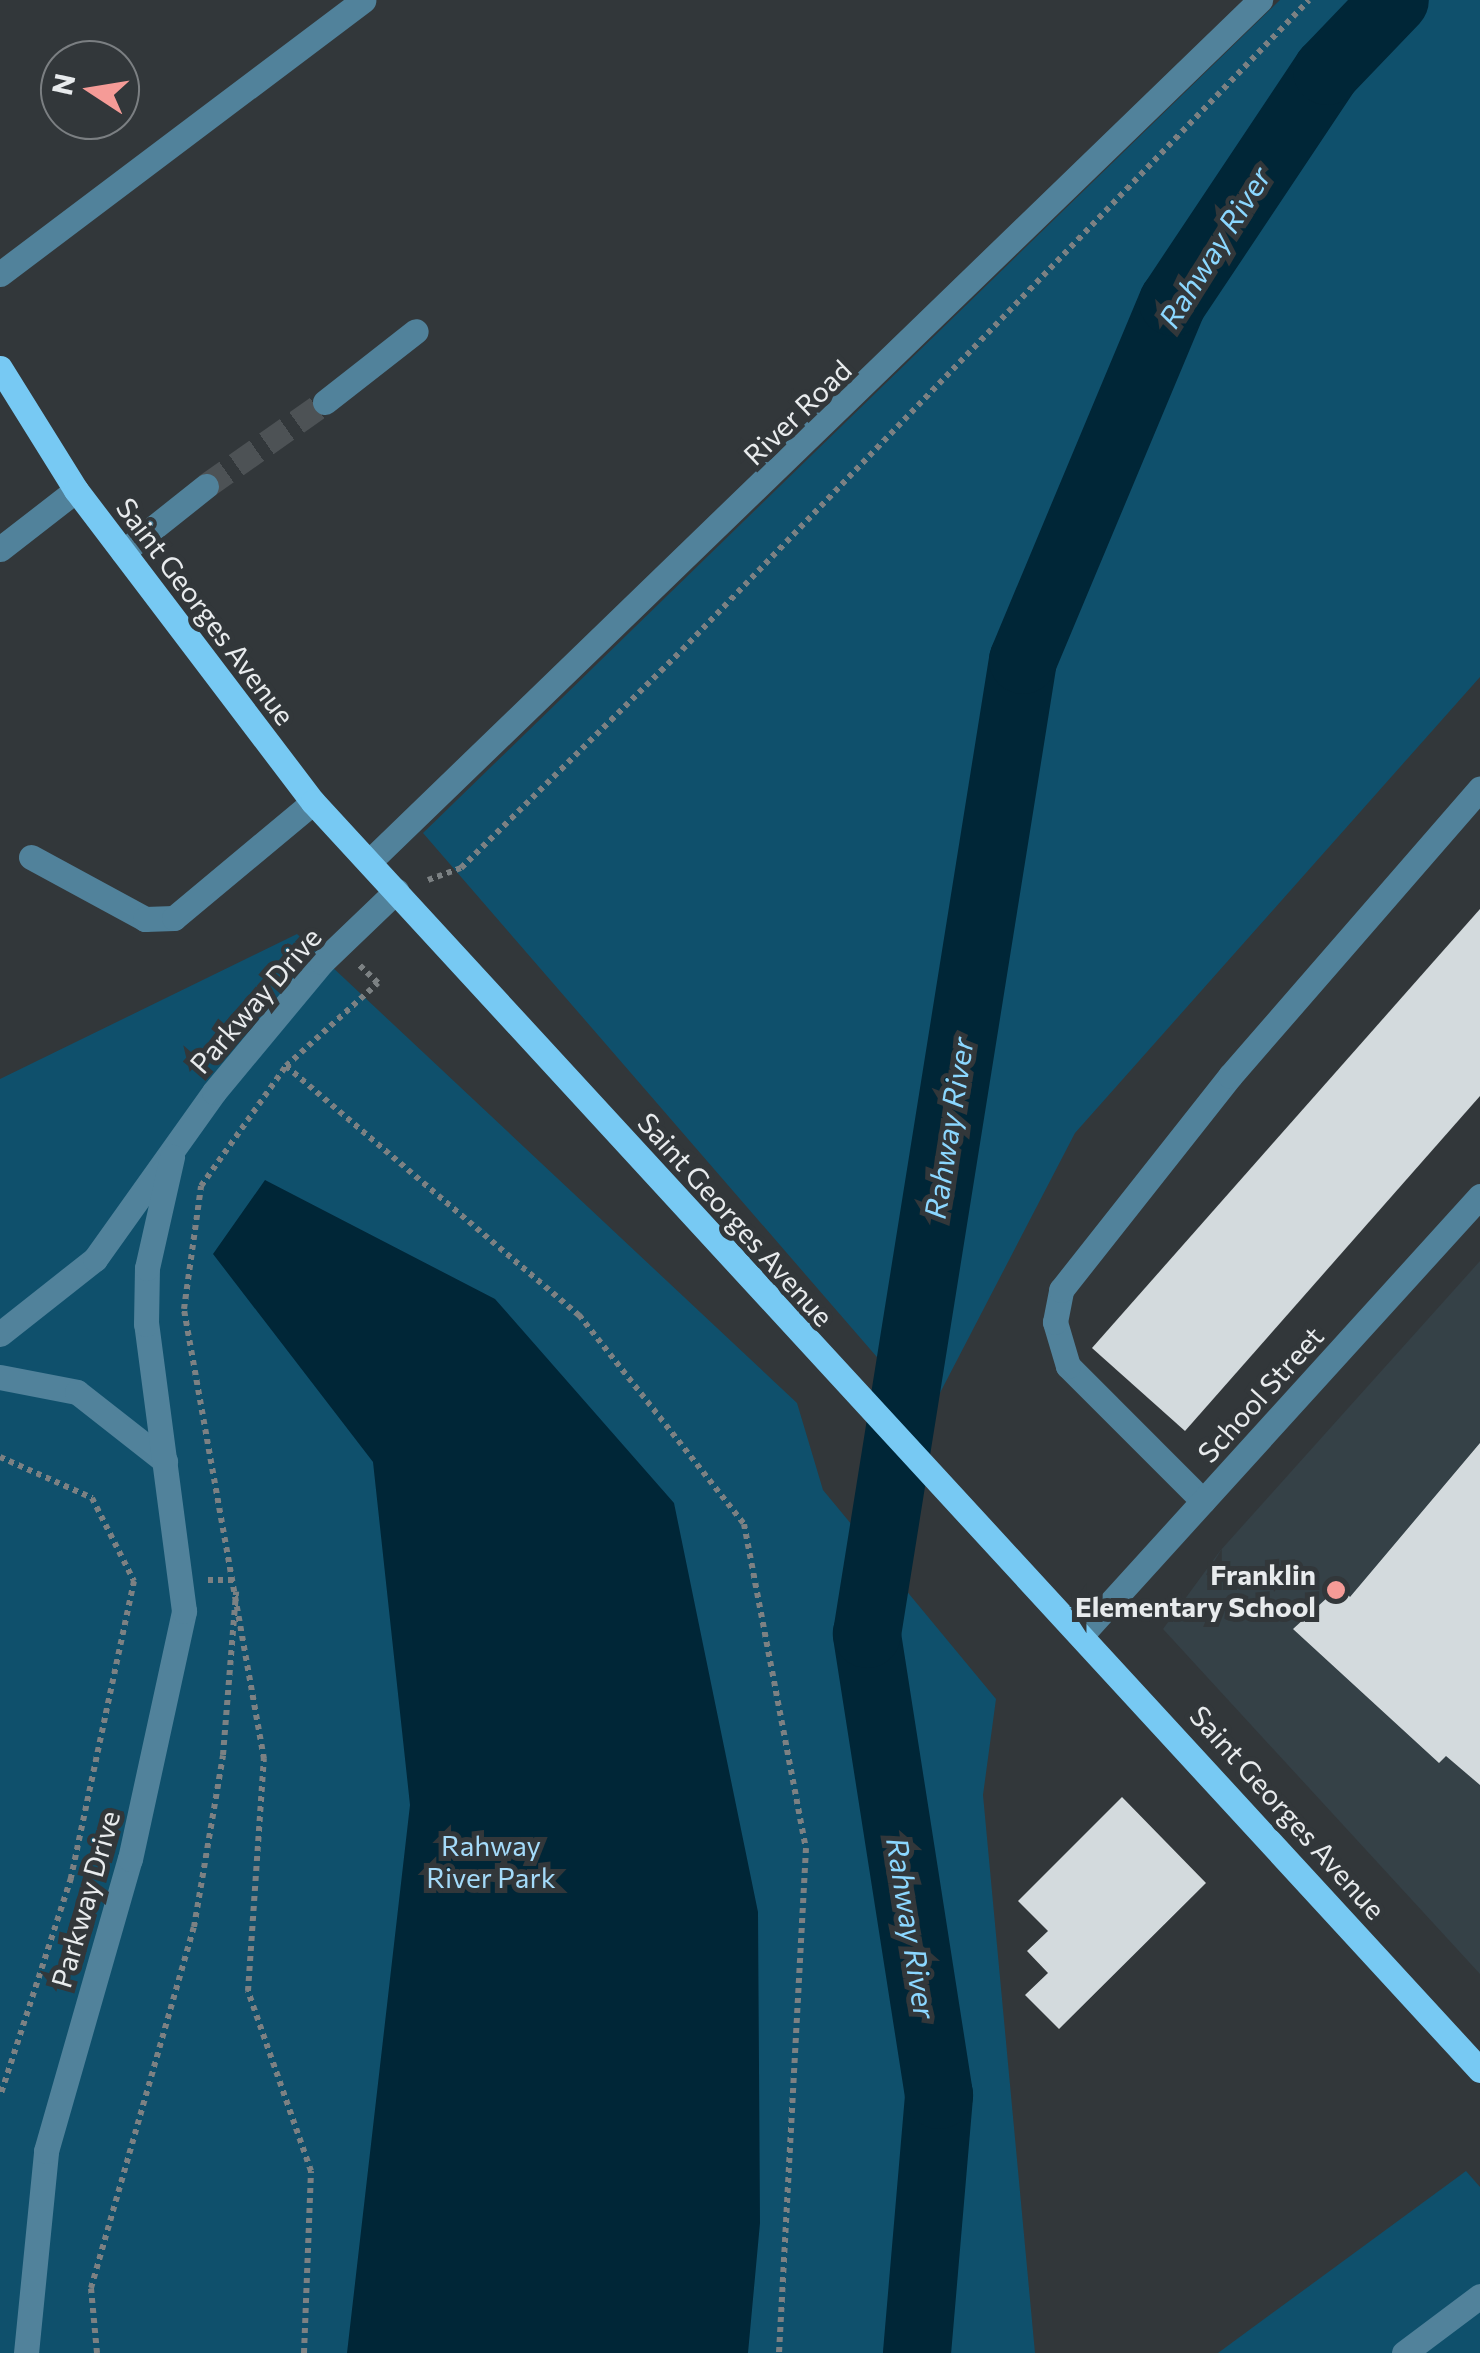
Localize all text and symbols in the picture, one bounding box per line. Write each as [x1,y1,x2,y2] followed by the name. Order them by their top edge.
[40,40,140,140] north arrow
[44,70,81,98] text: N
[1150,160,1278,334] water label: Rahway River
[736,352,858,472] street label: River Road
[110,491,302,731] street label: Saint Georges Avenue
[182,920,328,1080] street label: Parkway Drive
[916,1035,980,1221] water label: Rahway River
[631,1105,841,1333] street label: Saint Georges Avenue
[1190,1319,1330,1469] street label: School Street
[1075,1557,1316,1623] place label: Franklin Elementary School
[1325,1579,1347,1601] marker: Franklin Elementary School
[1183,1698,1393,1926] street label: Saint Georges Avenue
[44,1807,126,1991] street label: Parkway Drive
[426,1828,556,1894] park label: Rahway River Park
[880,1835,944,2021] water label: Rahway River

